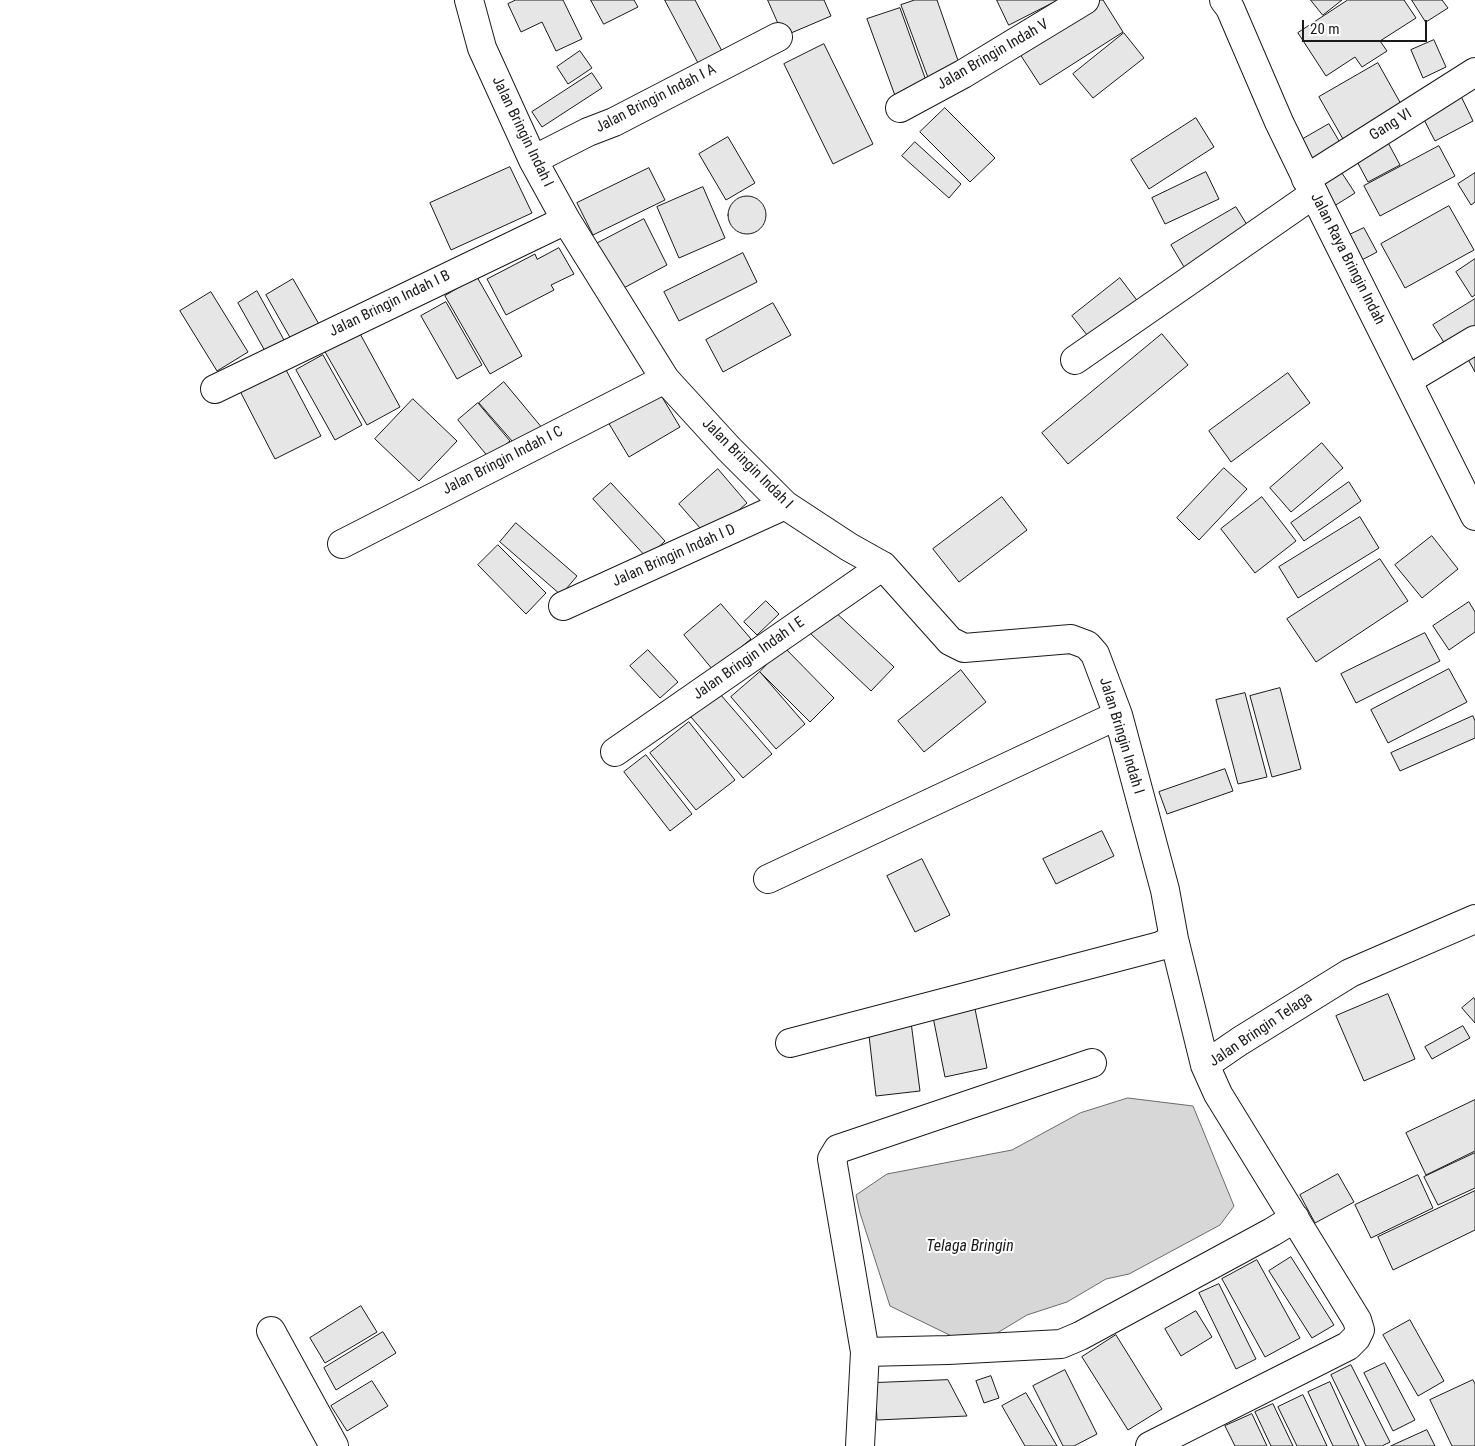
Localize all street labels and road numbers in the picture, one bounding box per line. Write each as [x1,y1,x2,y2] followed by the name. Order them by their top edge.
[934,16,1052,94] street label: Jalan Bringin Indah V
[593,61,719,137] street label: Jalan Bringin Indah I A
[487,74,557,190] street label: Jalan Bringin Indah I
[1367,105,1415,145] street label: Gang VI
[1306,190,1388,328] street label: Jalan Raya Bringin Indah
[327,267,453,341] street label: Jalan Bringin Indah I B
[698,415,796,513] street label: Jalan Bringin Indah I
[440,423,566,499] street label: Jalan Bringin Indah I C
[610,521,738,591] street label: Jalan Bringin Indah I D
[690,614,808,704] street label: Jalan Bringin Indah I E
[1095,676,1147,796] street label: Jalan Bringin Indah I
[1206,989,1316,1071] street label: Jalan Bringin Telaga

